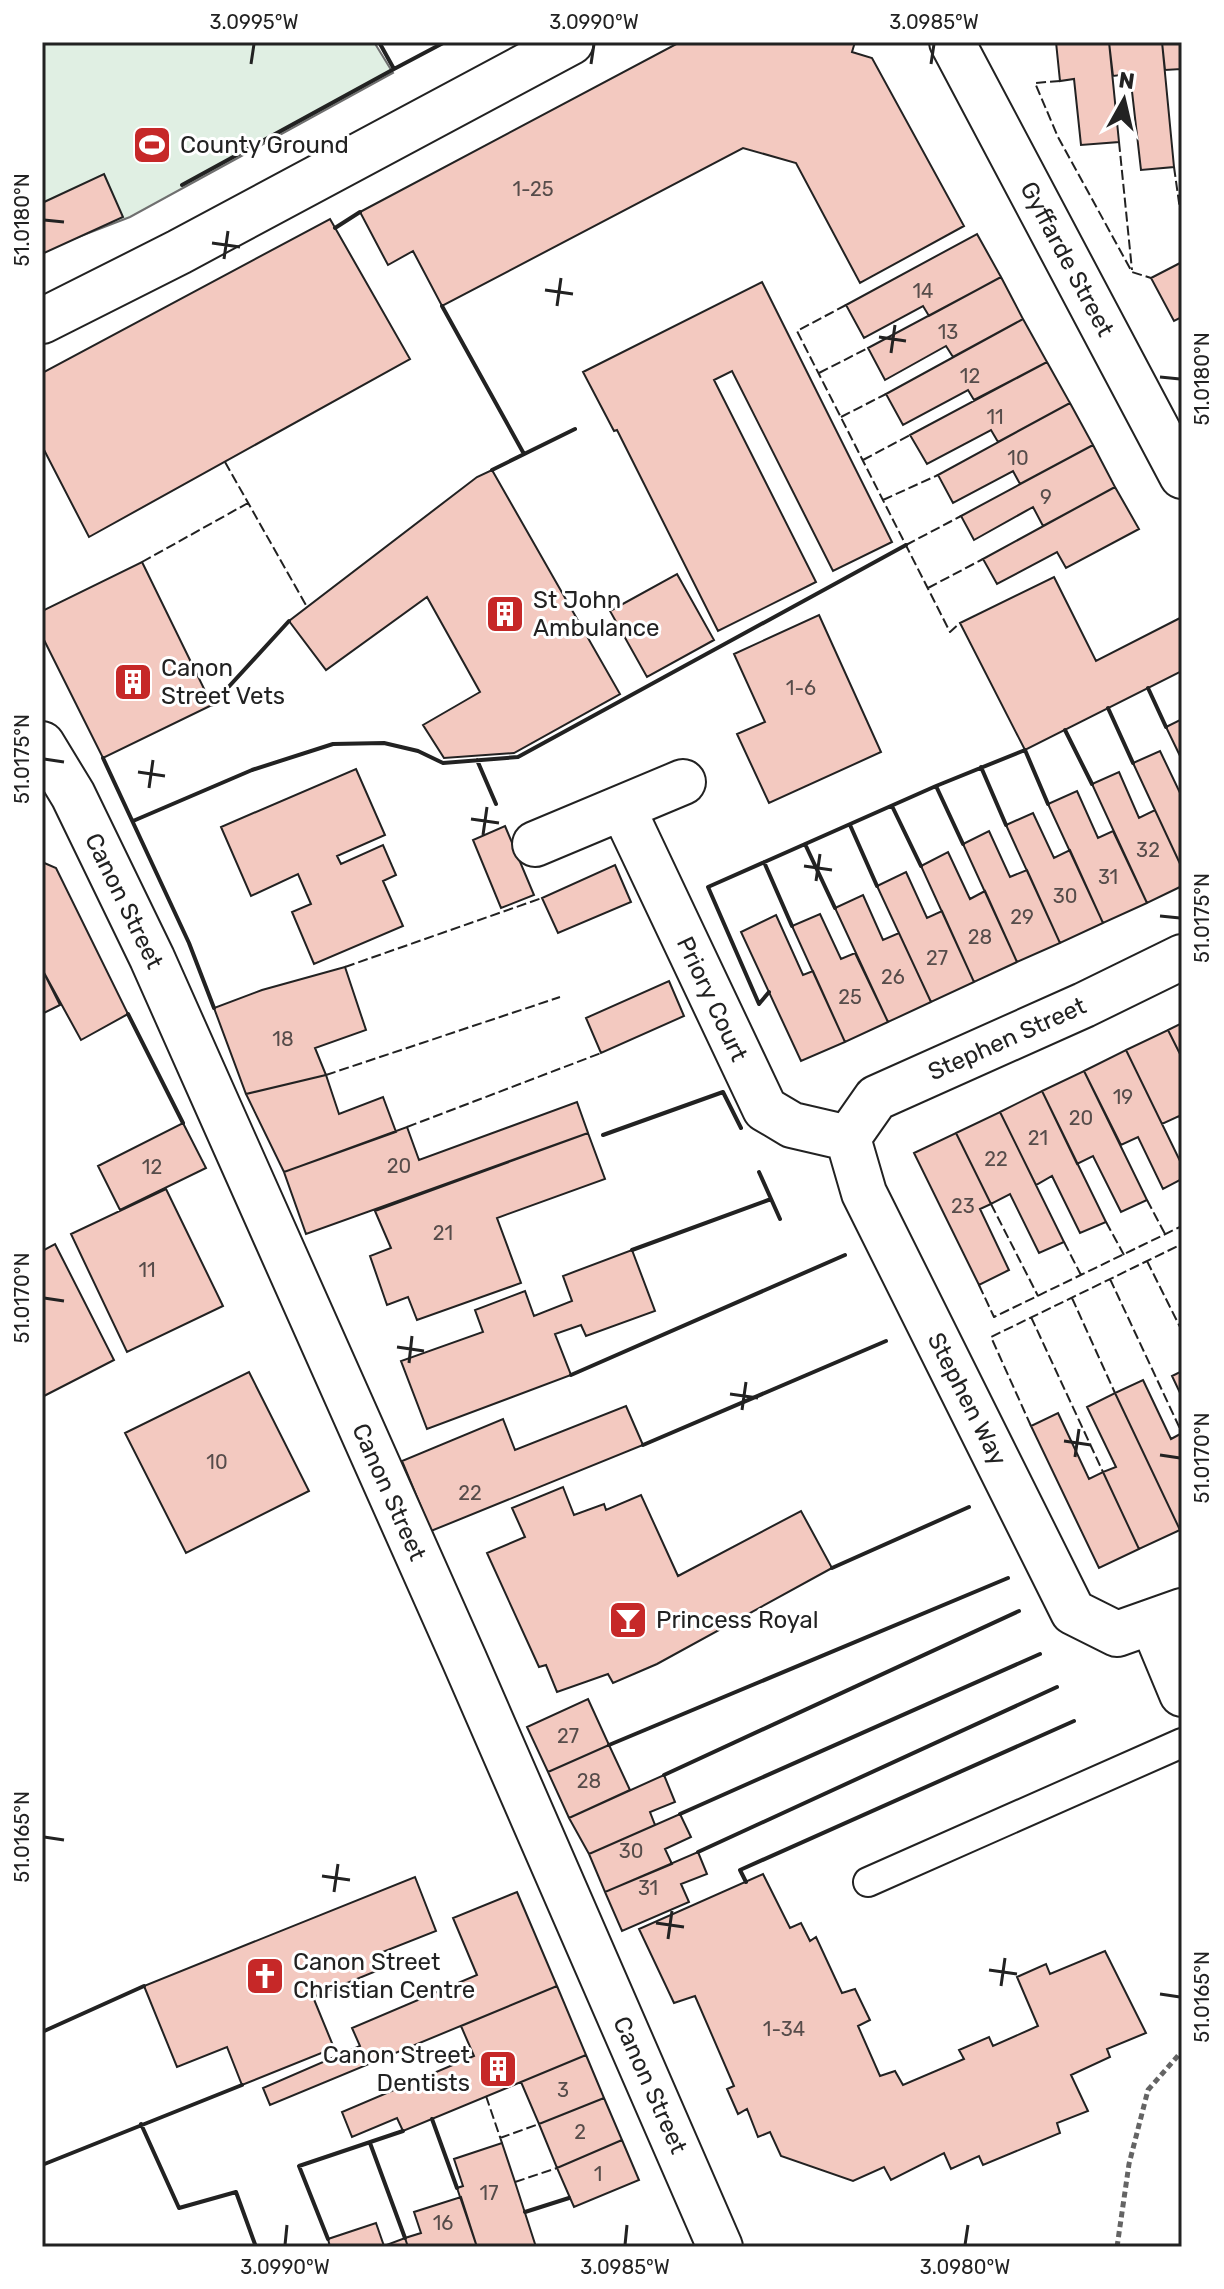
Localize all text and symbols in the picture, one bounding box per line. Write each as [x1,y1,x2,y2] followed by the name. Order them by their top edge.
[210,10,298,34] text: 3.0995°W
[549,10,639,34] text: 3.0990°W
[889,10,979,34] text: 3.0985°W
[1084,60,1164,140] north arrow
[1117,66,1136,95] text: N
[131,124,173,166] sports icon: County Ground
[180,131,349,159] place label: County Ground
[10,173,34,267] text: 51.0180°N
[512,177,554,201] house number: 1-25
[1014,177,1120,341] street label: Gyffarde Street
[913,279,933,303] house number: 14
[938,320,958,344] house number: 13
[1190,332,1214,426] text: 51.0180°N
[960,364,980,388] house number: 12
[986,405,1004,429] house number: 11
[1007,446,1029,470] house number: 10
[1040,485,1052,509] house number: 9
[533,586,659,642] place label: St John Ambulance
[484,593,526,635] building icon: St John Ambulance
[161,654,285,710] place label: Canon Street Vets
[112,661,154,703] building icon: Canon Street Vets
[786,676,816,700] house number: 1-6
[10,714,34,804] text: 51.0175°N
[79,829,169,973] street label: Canon Street
[1136,838,1160,862] house number: 32
[1098,865,1118,889] house number: 31
[1190,873,1214,963] text: 51.0175°N
[1053,884,1077,908] house number: 30
[1010,905,1034,929] house number: 29
[968,925,992,949] house number: 28
[671,932,753,1066] street label: Priory Court
[926,946,948,970] house number: 27
[881,965,905,989] house number: 26
[838,985,862,1009] house number: 25
[924,992,1090,1086] street label: Stephen Street
[272,1027,294,1051] house number: 18
[1113,1085,1133,1109] house number: 19
[1069,1106,1093,1130] house number: 20
[1028,1126,1048,1150] house number: 21
[984,1147,1008,1171] house number: 22
[387,1154,411,1178] house number: 20
[142,1155,162,1179] house number: 12
[951,1194,975,1218] house number: 23
[433,1221,453,1245] house number: 21
[10,1253,34,1343] text: 51.0170°N
[138,1258,156,1282] house number: 11
[922,1328,1012,1470] street label: Stephen Way
[1190,1413,1214,1503] text: 51.0170°N
[346,1419,432,1565] street label: Canon Street
[206,1450,228,1474] house number: 10
[458,1481,482,1505] house number: 22
[607,1599,649,1641] bar icon: Princess Royal
[656,1606,819,1634] place label: Princess Royal
[557,1724,579,1748] house number: 27
[577,1769,601,1793] house number: 28
[10,1791,34,1883] text: 51.0165°N
[619,1839,643,1863] house number: 30
[638,1876,658,1900] house number: 31
[293,1948,475,2004] place label: Canon Street Christian Centre
[1190,1951,1214,2043] text: 51.0165°N
[244,1955,286,1997] church icon: Canon Street Christian Centre
[607,2012,693,2158] street label: Canon Street
[763,2017,805,2041] house number: 1-34
[323,2041,470,2097] place label: Canon Street Dentists
[477,2048,519,2090] building icon: Canon Street Dentists
[557,2078,569,2102] house number: 3
[574,2120,586,2144] house number: 2
[594,2162,602,2186] house number: 1
[480,2181,498,2205] house number: 17
[433,2211,453,2235] house number: 16
[240,2255,330,2279] text: 3.0990°W
[580,2255,670,2279] text: 3.0985°W
[920,2255,1010,2279] text: 3.0980°W

